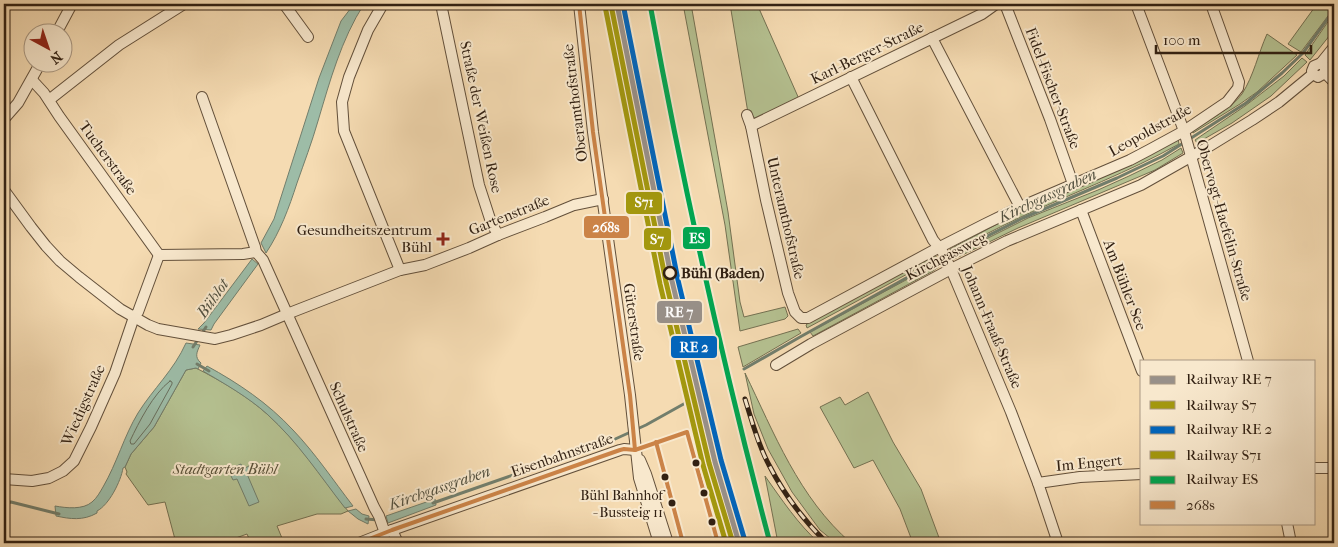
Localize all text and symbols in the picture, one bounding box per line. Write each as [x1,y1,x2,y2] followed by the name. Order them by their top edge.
[808,18,927,88] street label: Karl-Berger-Straße
[22,22,72,72] north arrow
[1156,22,1310,54] scale bar
[1022,25,1085,152] street label: Fidel-Fischer-Straße
[1163,31,1201,49] text: 100 m
[456,39,506,195] street label: Straße der Weißen Rose
[559,42,591,163] street label: Oberamthofstraße
[46,48,66,68] text: N
[1105,100,1195,160] street label: Leopoldstraße
[75,118,141,199] street label: Tucherstraße
[1192,137,1256,303] street label: Obervogt-Haefelin-Straße
[763,155,809,281] street label: Unteramthofstraße
[994,164,1099,227] water label: Kirchgassgraben
[466,190,552,239] street label: Gartenstraße
[625,191,663,215] line badge: S71
[635,194,653,211] text: S71
[583,215,630,239] line badge: 268s
[593,219,620,236] text: 268s
[297,221,433,256] place label: Gesundheitszentrum Bühl
[682,226,711,250] line badge: ES
[643,227,672,251] line badge: S7
[902,227,991,284] street label: Kirchgassweg
[689,230,705,247] text: ES
[650,231,664,248] text: S7
[436,232,450,246] marker: Gesundheitszentrum Bühl
[1099,236,1151,333] street label: Am Bühler See
[958,262,1026,392] street label: Johann-Fraaß-Straße
[681,264,765,282] place label: Bühl (Baden)
[663,266,677,280] marker: Bühl (Baden)
[192,274,233,322] water label: Bühlot
[620,282,648,362] street label: Güterstraße
[656,300,703,324] line badge: RE 7
[665,304,693,321] text: RE 7
[670,335,718,359] line badge: RE 2
[680,339,708,356] text: RE 2
[1140,360,1316,524] legend
[57,361,109,449] street label: Wiedigstraße
[1186,370,1272,388] text: Railway RE 7
[326,379,373,455] street label: Schulstraße
[1186,396,1256,414] text: Railway S7
[1186,420,1273,438] text: Railway RE 2
[509,429,616,481] street label: Eisenbahnstraße
[1186,446,1262,464] text: Railway S71
[1055,451,1124,475] street label: Im Engert
[691,458,701,468] unlabelled marker
[172,460,280,478] park label: Stadtgarten Bühl
[385,461,493,514] water label: Kirchgassgraben
[1186,470,1259,488] text: Railway ES
[660,472,670,482] unlabelled marker
[580,487,666,521] place label: Bühl Bahnhof - Bussteig 11
[699,488,709,498] unlabelled marker
[1186,496,1215,514] text: 268s
[667,498,677,508] marker: Bühl Bahnhof - Bussteig 11
[707,517,717,527] unlabelled marker

